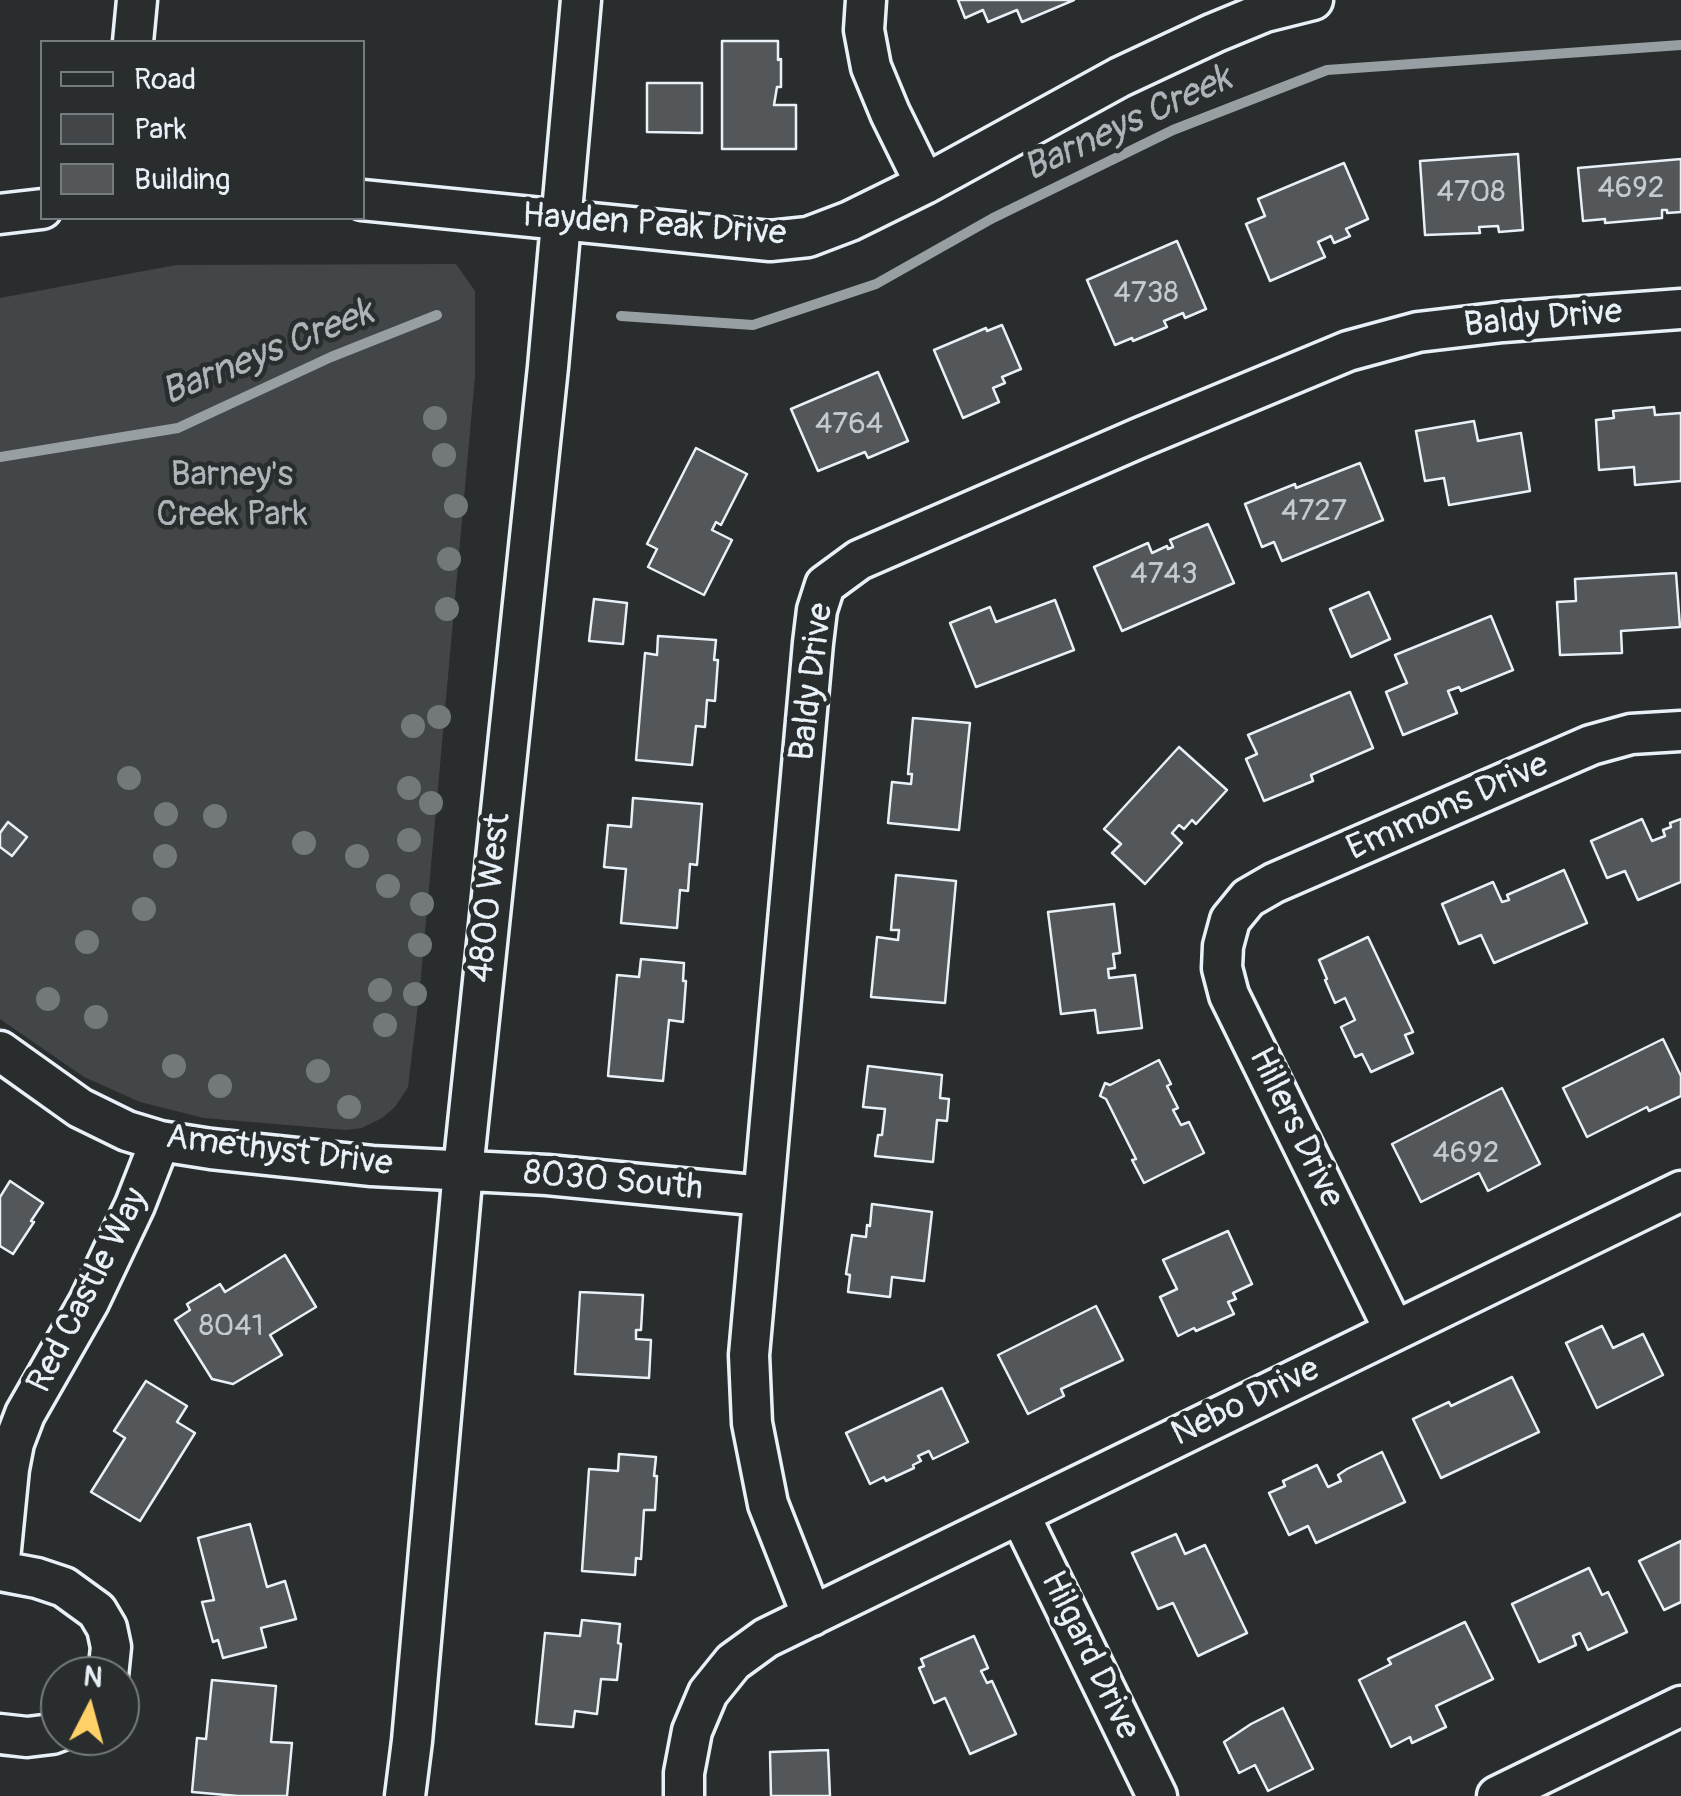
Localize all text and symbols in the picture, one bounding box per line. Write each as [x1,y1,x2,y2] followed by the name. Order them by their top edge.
[40,40,365,220] legend
[1017,57,1239,193] water label: Barneys Creek
[134,61,196,98] text: Road
[134,111,187,148] text: Park
[134,161,230,198] text: Building
[1597,171,1665,207] house number: 4692
[1437,175,1505,211] house number: 4708
[521,196,787,256] street label: Hayden Peak Drive
[1113,276,1179,312] house number: 4738
[156,291,380,417] water label: Barneys Creek
[1462,292,1624,348] street label: Baldy Drive
[815,407,883,443] house number: 4764
[156,455,308,537] park label: Barney's Creek Park
[1281,494,1347,530] house number: 4727
[1130,557,1198,593] house number: 4743
[782,601,844,763] street label: Baldy Drive
[1341,745,1555,871] street label: Emmons Drive
[461,811,521,985] street label: 4800 West
[1238,1041,1352,1215] street label: Hillers Drive
[163,1117,395,1187] street label: Amethyst Drive
[1432,1136,1500,1172] house number: 4692
[522,1153,704,1211] street label: 8030 South
[19,1182,159,1400] street label: Red Castle Way
[199,1309,263,1345] house number: 8041
[1165,1349,1327,1457] street label: Nebo Drive
[1030,1565,1148,1747] street label: Hilgard Drive
[40,1656,140,1756] north arrow
[82,1659,104,1696] text: N

